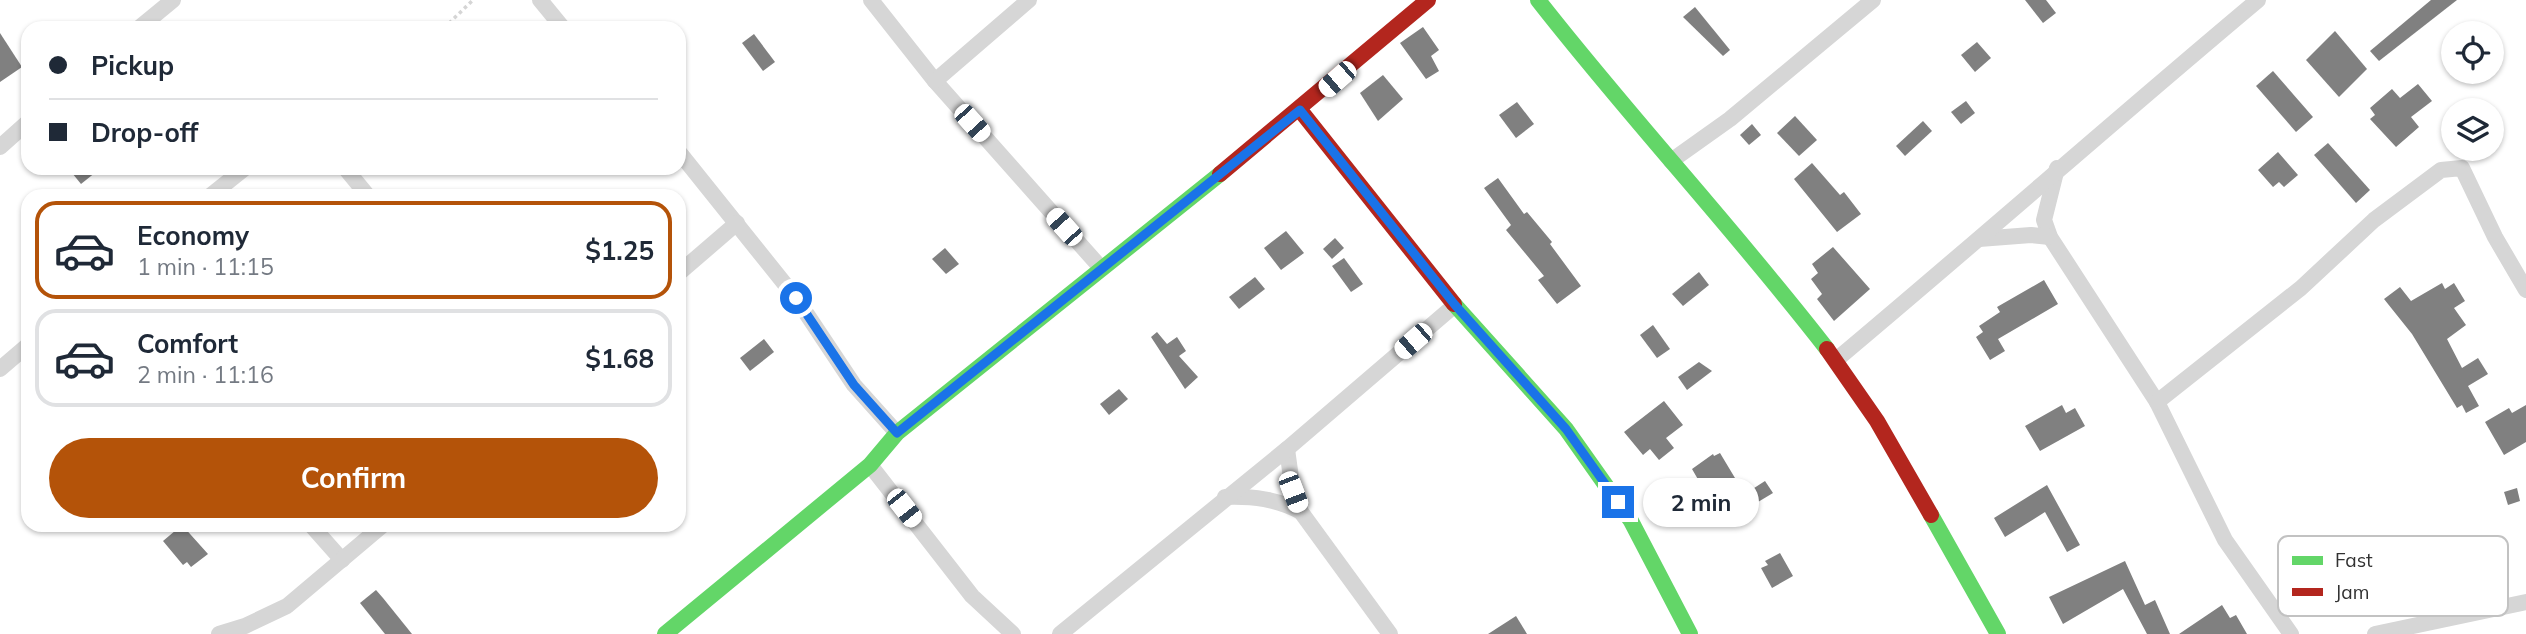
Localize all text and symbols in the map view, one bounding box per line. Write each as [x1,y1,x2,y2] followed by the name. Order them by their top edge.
[2441,21,2504,161] map controls
[2441,21,2504,84] button: locate
[91,49,174,82] text: Pickup
[1315,57,1360,101] car
[2441,98,2504,161] button: layers
[951,100,994,146] car
[91,116,198,149] text: Drop-off
[1043,204,1086,250] car
[53,219,116,282] icon: car
[137,219,249,252] text: Economy
[585,234,654,267] text: $1.25
[137,252,274,281] text: 1 min · 11:15
[780,282,812,314] route start
[1391,319,1436,363] car
[53,327,116,390] icon: car
[137,327,238,360] text: Comfort
[585,342,654,375] text: $1.68
[137,360,274,389] text: 2 min · 11:16
[49,438,658,518] button: Confirm
[1276,469,1311,515] car
[1642,477,1758,526] callout: 2 min
[883,485,926,531] car
[1602,486,1634,518] route end
[1671,488,1731,517] text: 2 min
[2278,536,2508,616] legend
[2335,548,2373,572] text: Fast
[2335,580,2369,604] text: Jam

